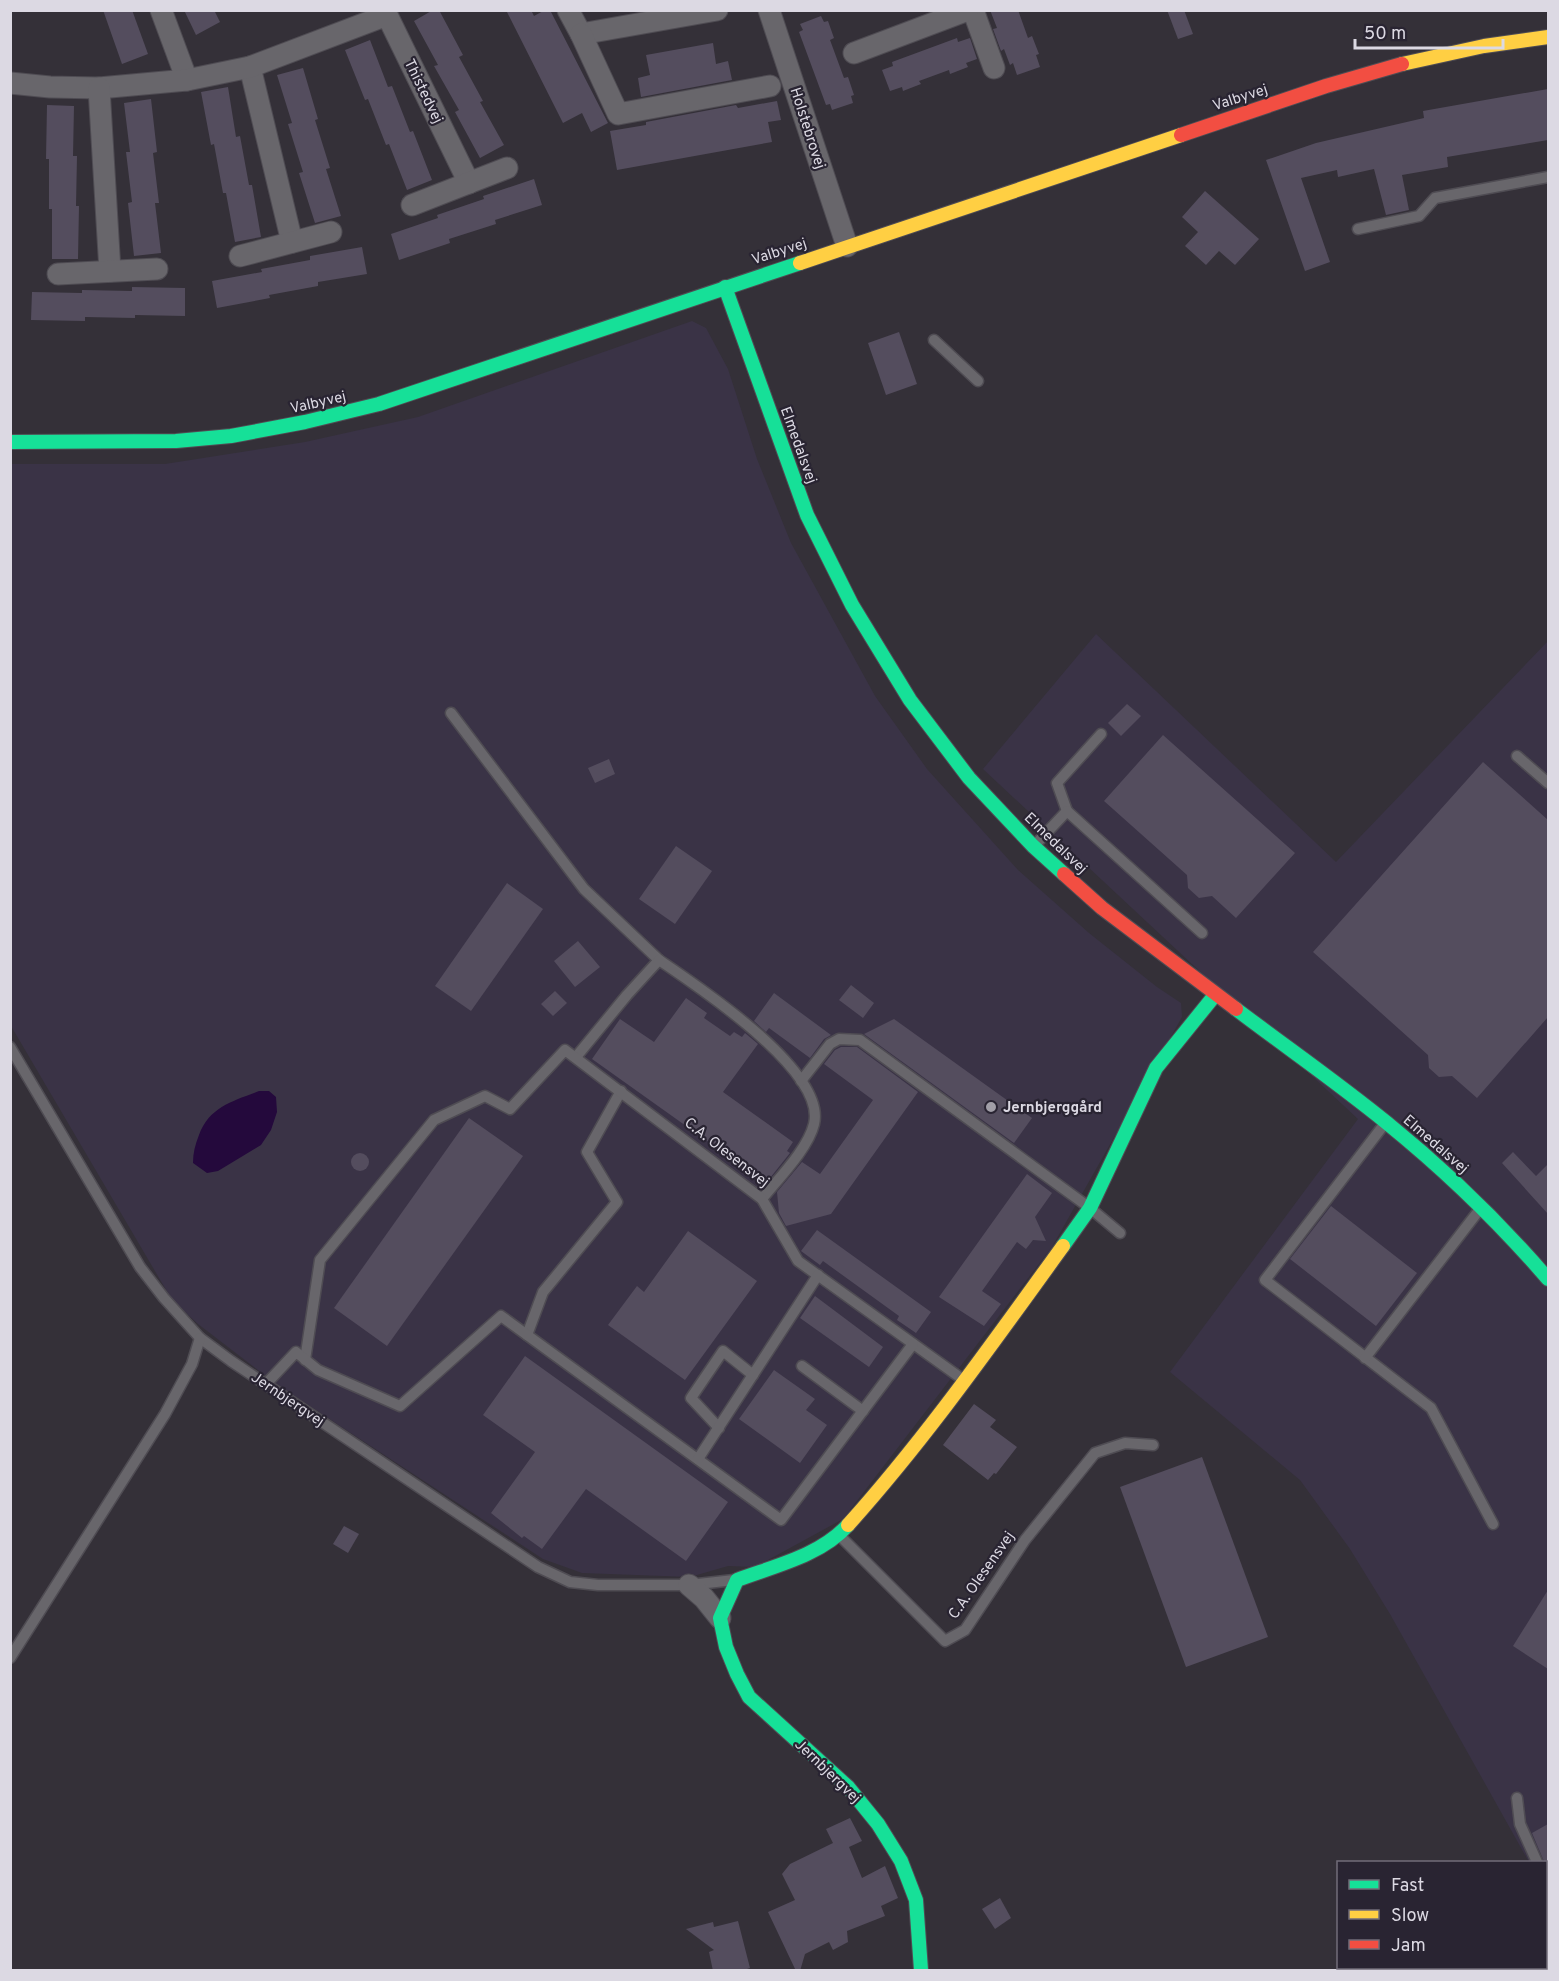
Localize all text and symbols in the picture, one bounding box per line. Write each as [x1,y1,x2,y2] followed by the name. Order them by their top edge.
[1355,12,1504,50] scale bar
[1364,23,1406,46] text: 50 m
[399,56,446,127] street label: Thistedvej
[1211,81,1270,116] street label: Valbyvej
[784,85,829,172] street label: Holstebrovej
[750,235,809,270] street label: Valbyvej
[289,388,348,419] street label: Valbyvej
[775,404,820,487] street label: Elmedalsvej
[1019,809,1091,879] street label: Elmedalsvej
[1003,1099,1102,1118] place label: Jernbjerggård
[984,1100,998,1114] marker: Jernbjerggård
[1398,1111,1472,1179] street label: Elmedalsvej
[680,1114,772,1192] street label: C.A. Olesensvej
[247,1369,328,1432] street label: Jernbjergvej
[945,1528,1020,1623] street label: C.A. Olesensvej
[790,1736,864,1808] street label: Jernbjergvej
[1337,1861,1547,1969] legend
[1391,1875,1424,1898] text: Fast
[1391,1905,1429,1928] text: Slow
[1391,1935,1426,1958] text: Jam

